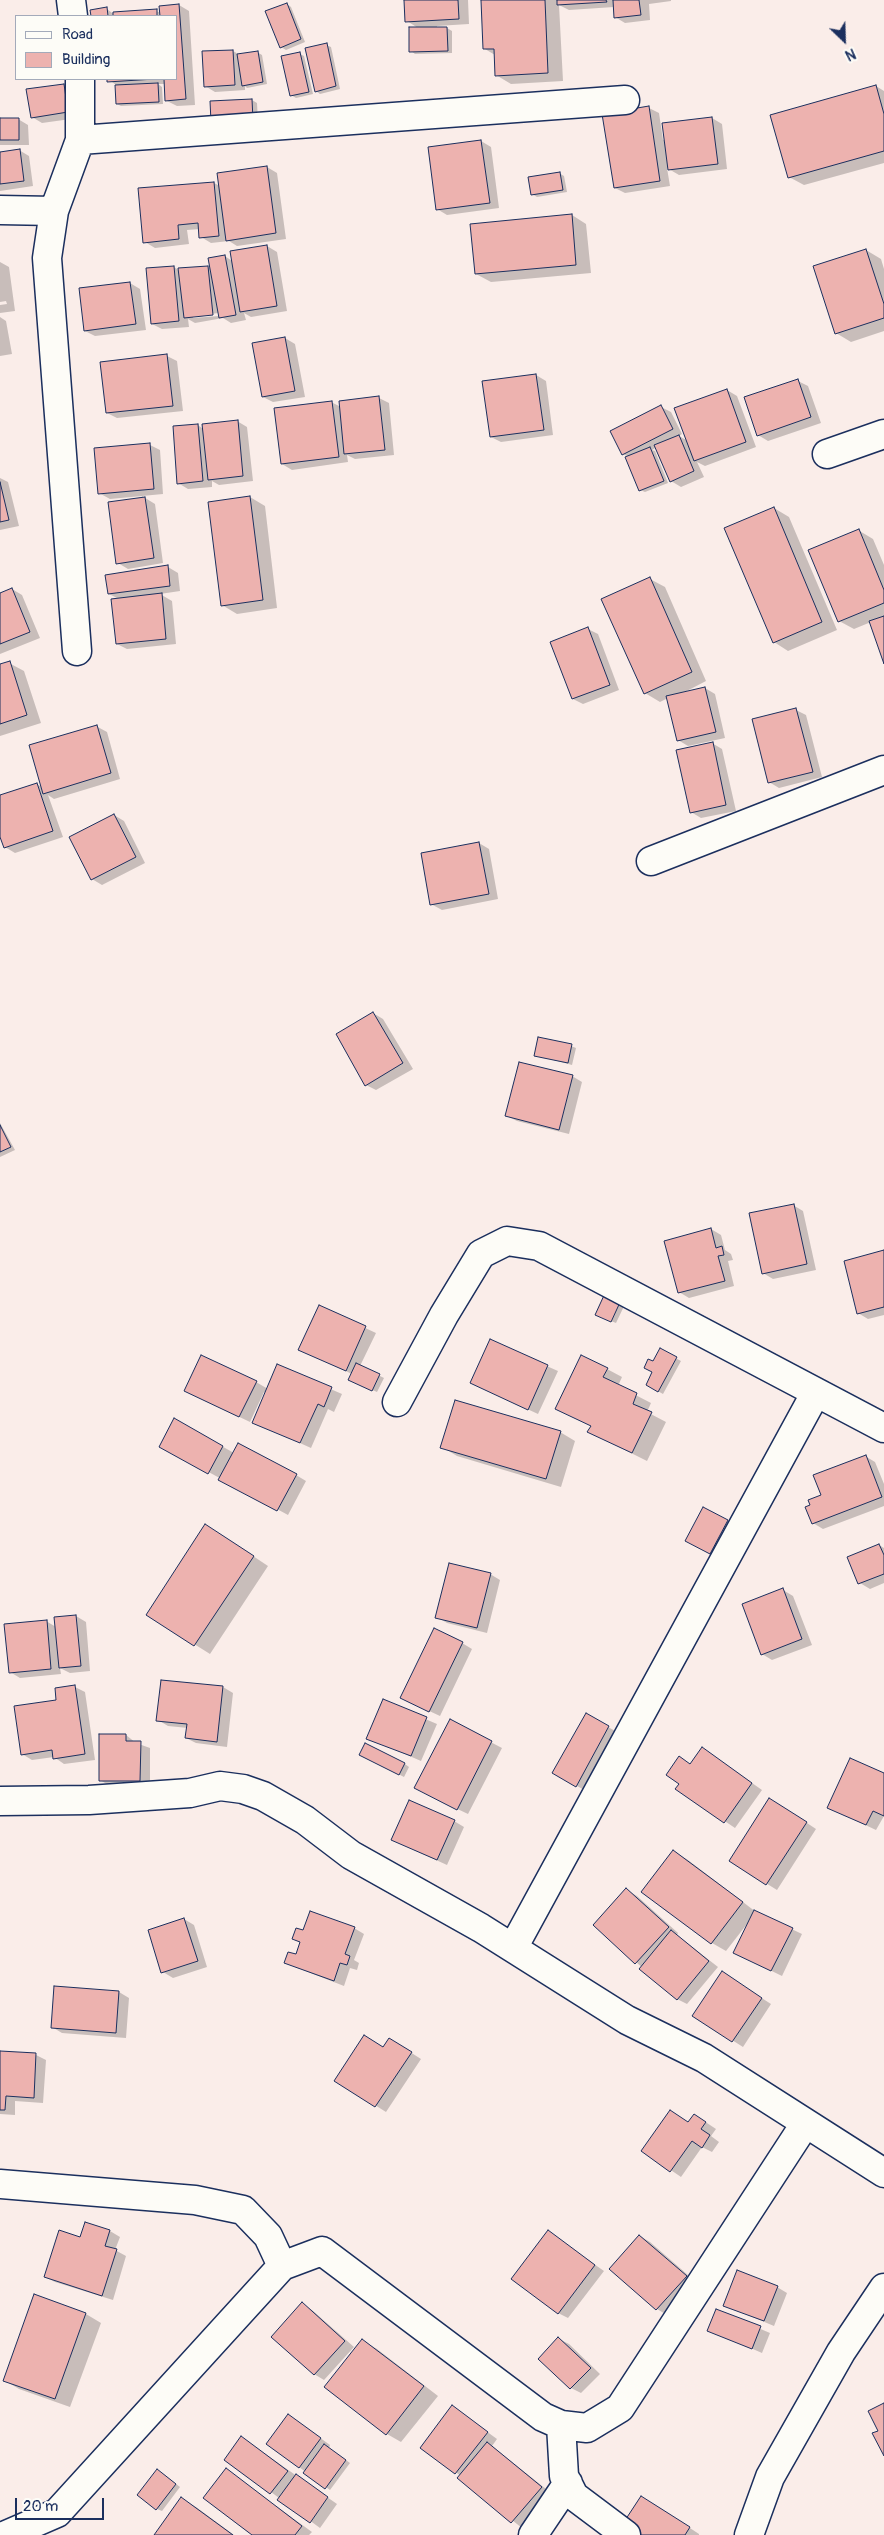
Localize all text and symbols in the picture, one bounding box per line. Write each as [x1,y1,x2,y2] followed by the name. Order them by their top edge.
[15,15,178,80] legend
[819,15,869,65] north arrow
[62,25,93,44] text: Road
[843,44,858,64] text: N
[62,50,110,69] text: Building
[18,2488,106,2520] scale bar
[23,2497,58,2516] text: 20 m

